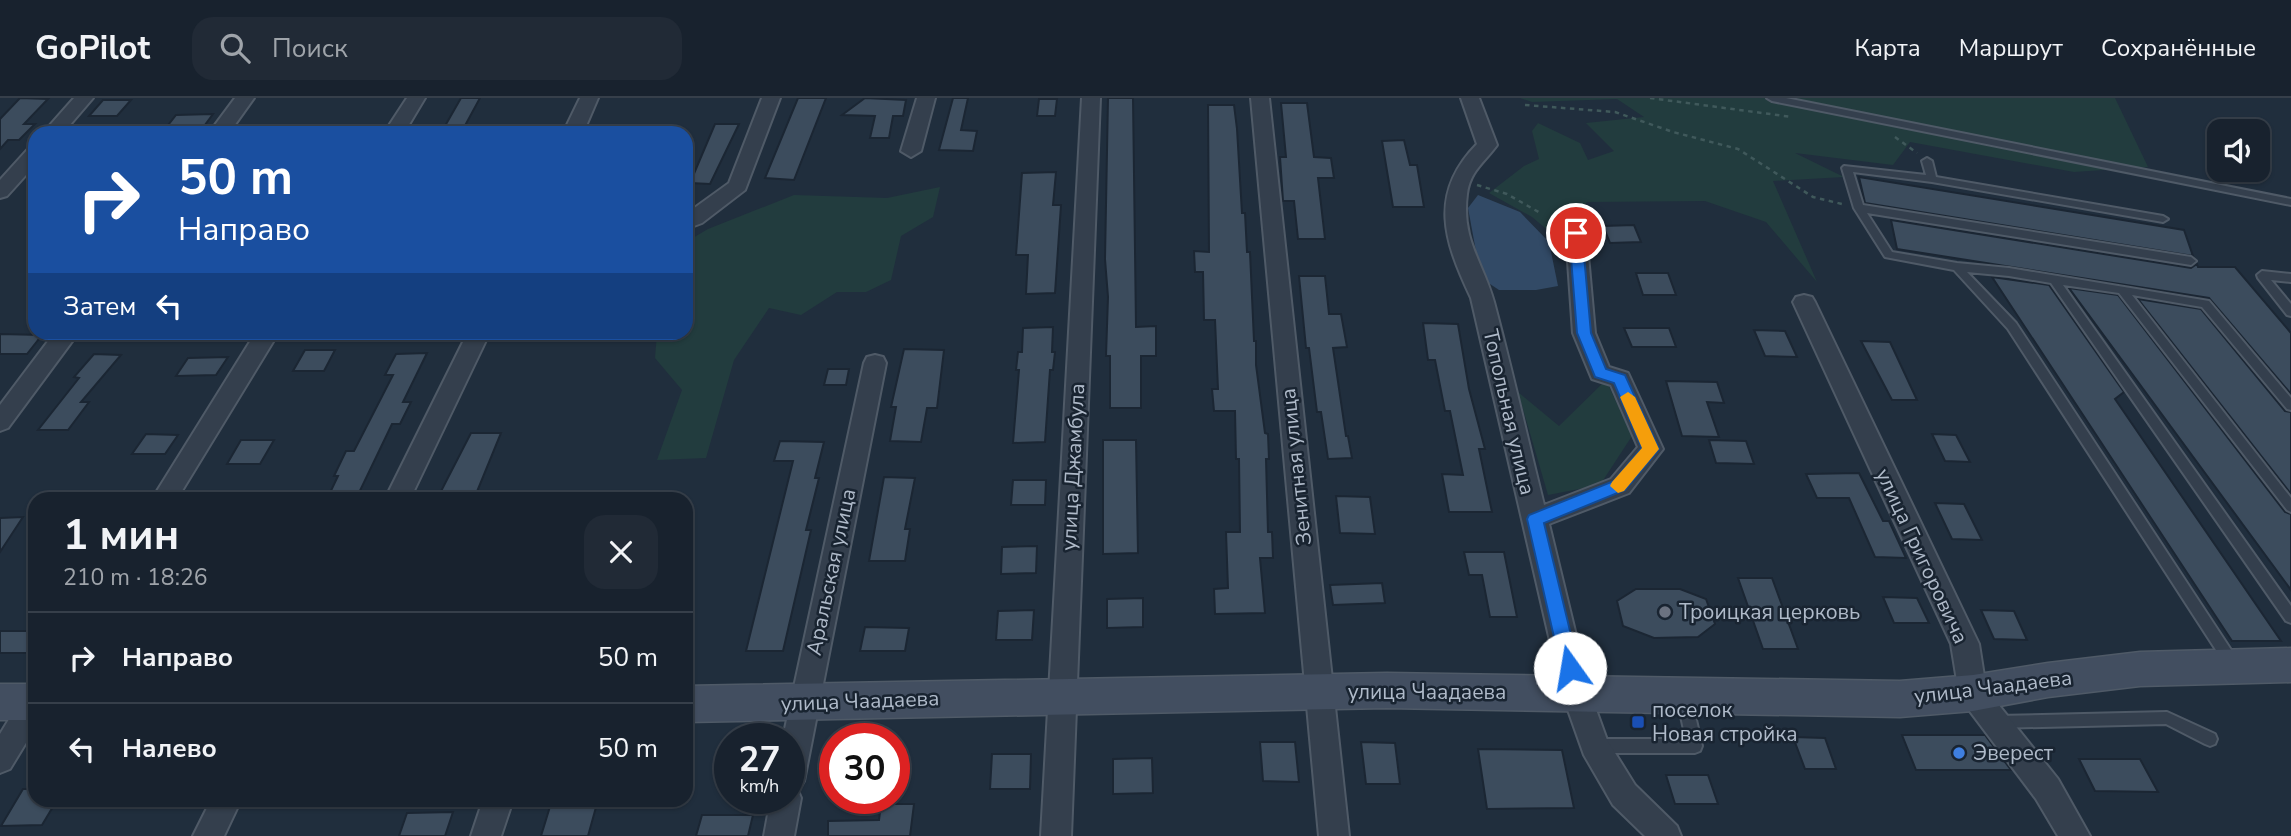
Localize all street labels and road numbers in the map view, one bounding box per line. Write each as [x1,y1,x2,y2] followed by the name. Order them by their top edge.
[1476,326,1542,498] street label: Топольная улица
[1055,383,1091,551] street label: улица Джамбула
[1274,387,1318,547] street label: Зенитная улица
[1869,464,1975,648] street label: улица Григоровича
[800,486,862,658] street label: Аральская улица
[1913,663,2073,711] street label: улица Чаадаева
[1348,678,1506,706] street label: улица Чаадаева
[780,684,940,718] street label: улица Чаадаева

